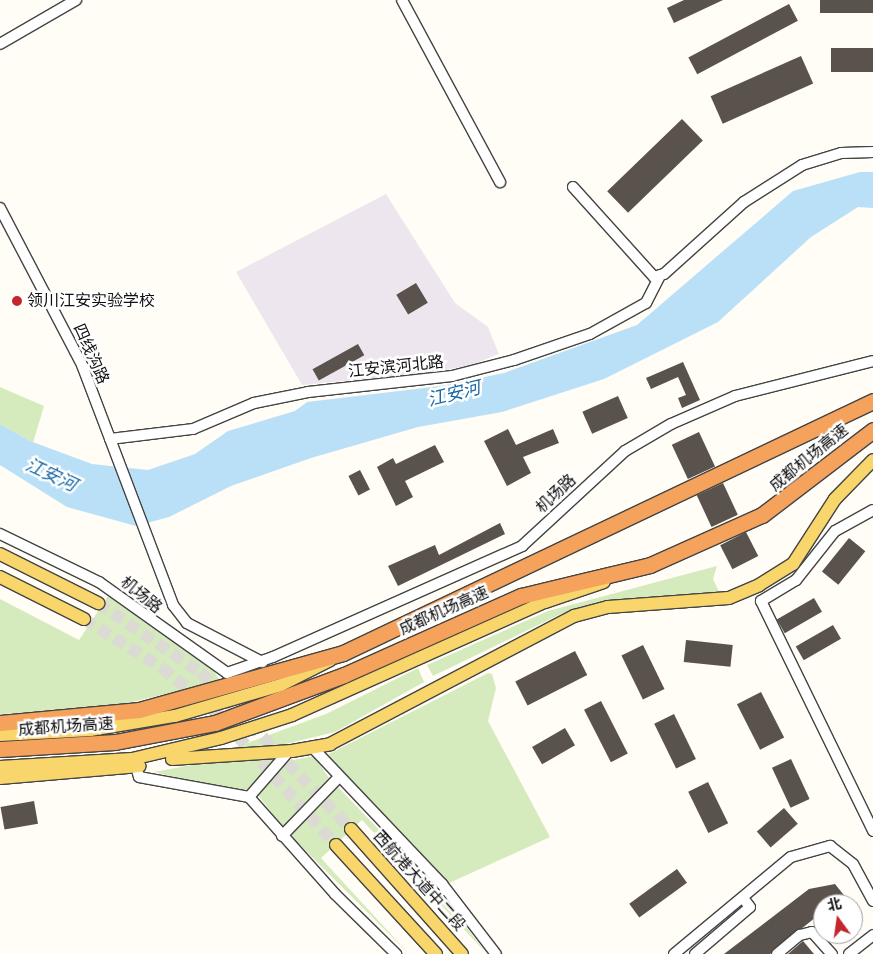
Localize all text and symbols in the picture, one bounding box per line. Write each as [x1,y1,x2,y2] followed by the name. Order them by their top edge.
[27,291,155,311] place label: 领川江安实验学校
[11,295,23,307] marker: 领川江安实验学校
[69,321,113,387] street label: 四线沟路
[347,352,445,382] street label: 江安滨河北路
[425,377,483,411] water label: 江安河
[766,420,852,496] street label: 成都机场高速
[22,454,80,496] water label: 江安河
[532,471,580,517] street label: 机场路
[116,572,166,618] street label: 机场路
[396,583,492,639] street label: 成都机场高速
[17,714,115,740] street label: 成都机场高速
[369,827,469,935] street label: 西航港大道中二段
[813,894,863,944] north arrow
[826,895,843,915] text: 北

